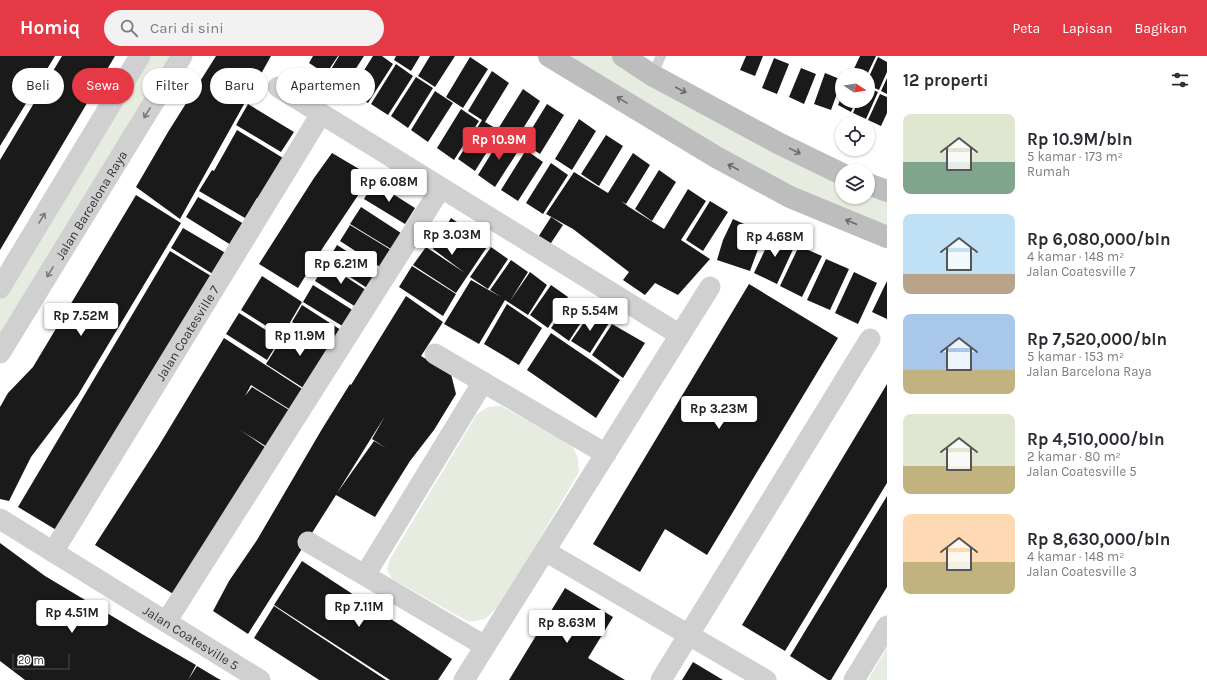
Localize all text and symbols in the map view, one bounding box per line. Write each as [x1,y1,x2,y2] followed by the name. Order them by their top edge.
[104,10,384,46] search box
[20,17,80,39] text: Homiq
[118,17,140,39] icon: search
[150,19,224,37] text: Cari di sini
[1012,20,1040,37] text: Peta
[1062,20,1112,37] text: Lapisan
[1134,20,1187,37] text: Bagikan
[12,68,64,104] chip: Beli
[72,68,134,104] chip: Sewa
[142,68,202,104] chip: Filter
[210,68,268,104] chip: Baru
[276,68,375,104] chip: Apartemen
[835,68,875,108] north arrow
[835,68,875,204] map controls
[1169,69,1191,91] icon: filters
[903,70,989,90] text: 12 properti
[674,87,686,95] one-way arrow
[617,96,628,104] one-way arrow
[143,107,151,118] one-way arrow
[835,116,875,156] button: locate
[458,127,540,161] pin: Rp 10.9M
[1027,129,1133,149] text: Rp 10.9M/bln
[935,130,983,178] icon: home
[472,132,526,147] text: Rp 10.9M
[52,148,130,262] street label: Jalan Barcelona Raya
[789,148,801,156] one-way arrow
[1027,149,1123,164] text: 5 kamar · 173 m²
[728,162,740,170] one-way arrow
[835,164,875,204] button: layers
[1027,164,1070,179] text: Rumah
[348,169,430,203] pin: Rp 6.08M
[360,174,418,189] text: Rp 6.08M
[38,213,46,224] one-way arrow
[845,218,857,225] one-way arrow
[411,222,493,256] pin: Rp 3.03M
[734,224,816,258] pin: Rp 4.68M
[423,227,481,242] text: Rp 3.03M
[746,229,804,244] text: Rp 4.68M
[1027,229,1171,249] text: Rp 6,080,000/bln
[935,230,983,278] icon: home
[1027,249,1124,264] text: 4 kamar · 148 m²
[300,251,382,285] pin: Rp 6.21M
[314,256,368,271] text: Rp 6.21M
[1027,264,1135,279] text: Jalan Coatesville 7
[45,266,53,278] one-way arrow
[152,283,222,383] street label: Jalan Coatesville 7
[549,298,631,332] pin: Rp 5.54M
[40,303,122,337] pin: Rp 7.52M
[562,303,618,318] text: Rp 5.54M
[53,308,109,323] text: Rp 7.52M
[259,323,341,357] pin: Rp 11.9M
[275,328,325,343] text: Rp 11.9M
[1027,329,1167,349] text: Rp 7,520,000/bln
[935,330,983,378] icon: home
[1027,349,1124,364] text: 5 kamar · 153 m²
[1027,364,1152,379] text: Jalan Barcelona Raya
[678,396,760,430] pin: Rp 3.23M
[690,401,748,416] text: Rp 3.23M
[1027,429,1165,449] text: Rp 4,510,000/bln
[935,430,983,478] icon: home
[1027,449,1121,464] text: 2 kamar · 80 m²
[1027,464,1137,479] text: Jalan Coatesville 5
[1027,529,1170,549] text: Rp 8,630,000/bln
[935,530,983,578] icon: home
[1027,549,1124,564] text: 4 kamar · 148 m²
[1027,564,1137,579] text: Jalan Coatesville 3
[318,594,400,628] pin: Rp 7.11M
[334,599,384,614] text: Rp 7.11M
[31,600,113,634] pin: Rp 4.51M
[141,602,242,673] street label: Jalan Coatesville 5
[45,605,99,620] text: Rp 4.51M
[526,610,608,644] pin: Rp 8.63M
[538,615,596,630] text: Rp 8.63M
[12,652,70,671] scale bar
[18,654,44,667] text: 20 m

